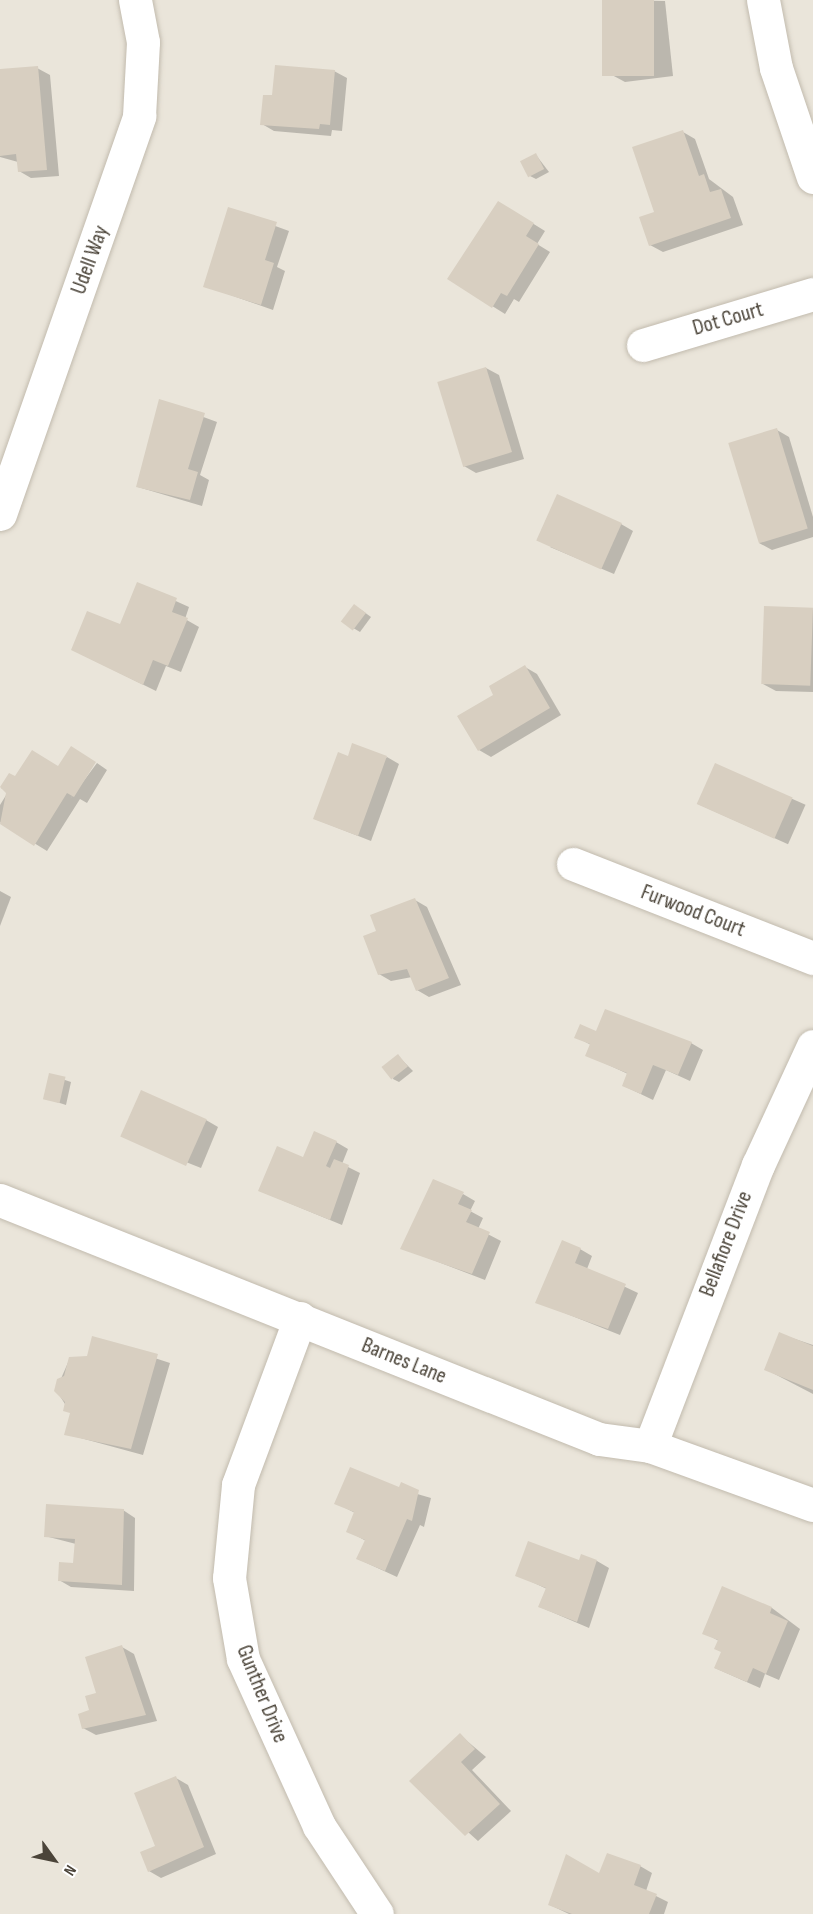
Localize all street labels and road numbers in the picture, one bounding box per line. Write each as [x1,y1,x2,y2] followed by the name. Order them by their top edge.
[65,222,115,298] street label: Udell Way
[690,296,766,342] street label: Dot Court
[637,879,749,943] street label: Furwood Court
[694,1188,758,1300] street label: Bellafiore Drive
[358,1332,450,1390] street label: Barnes Lane
[230,1641,294,1747] street label: Gunther Drive

